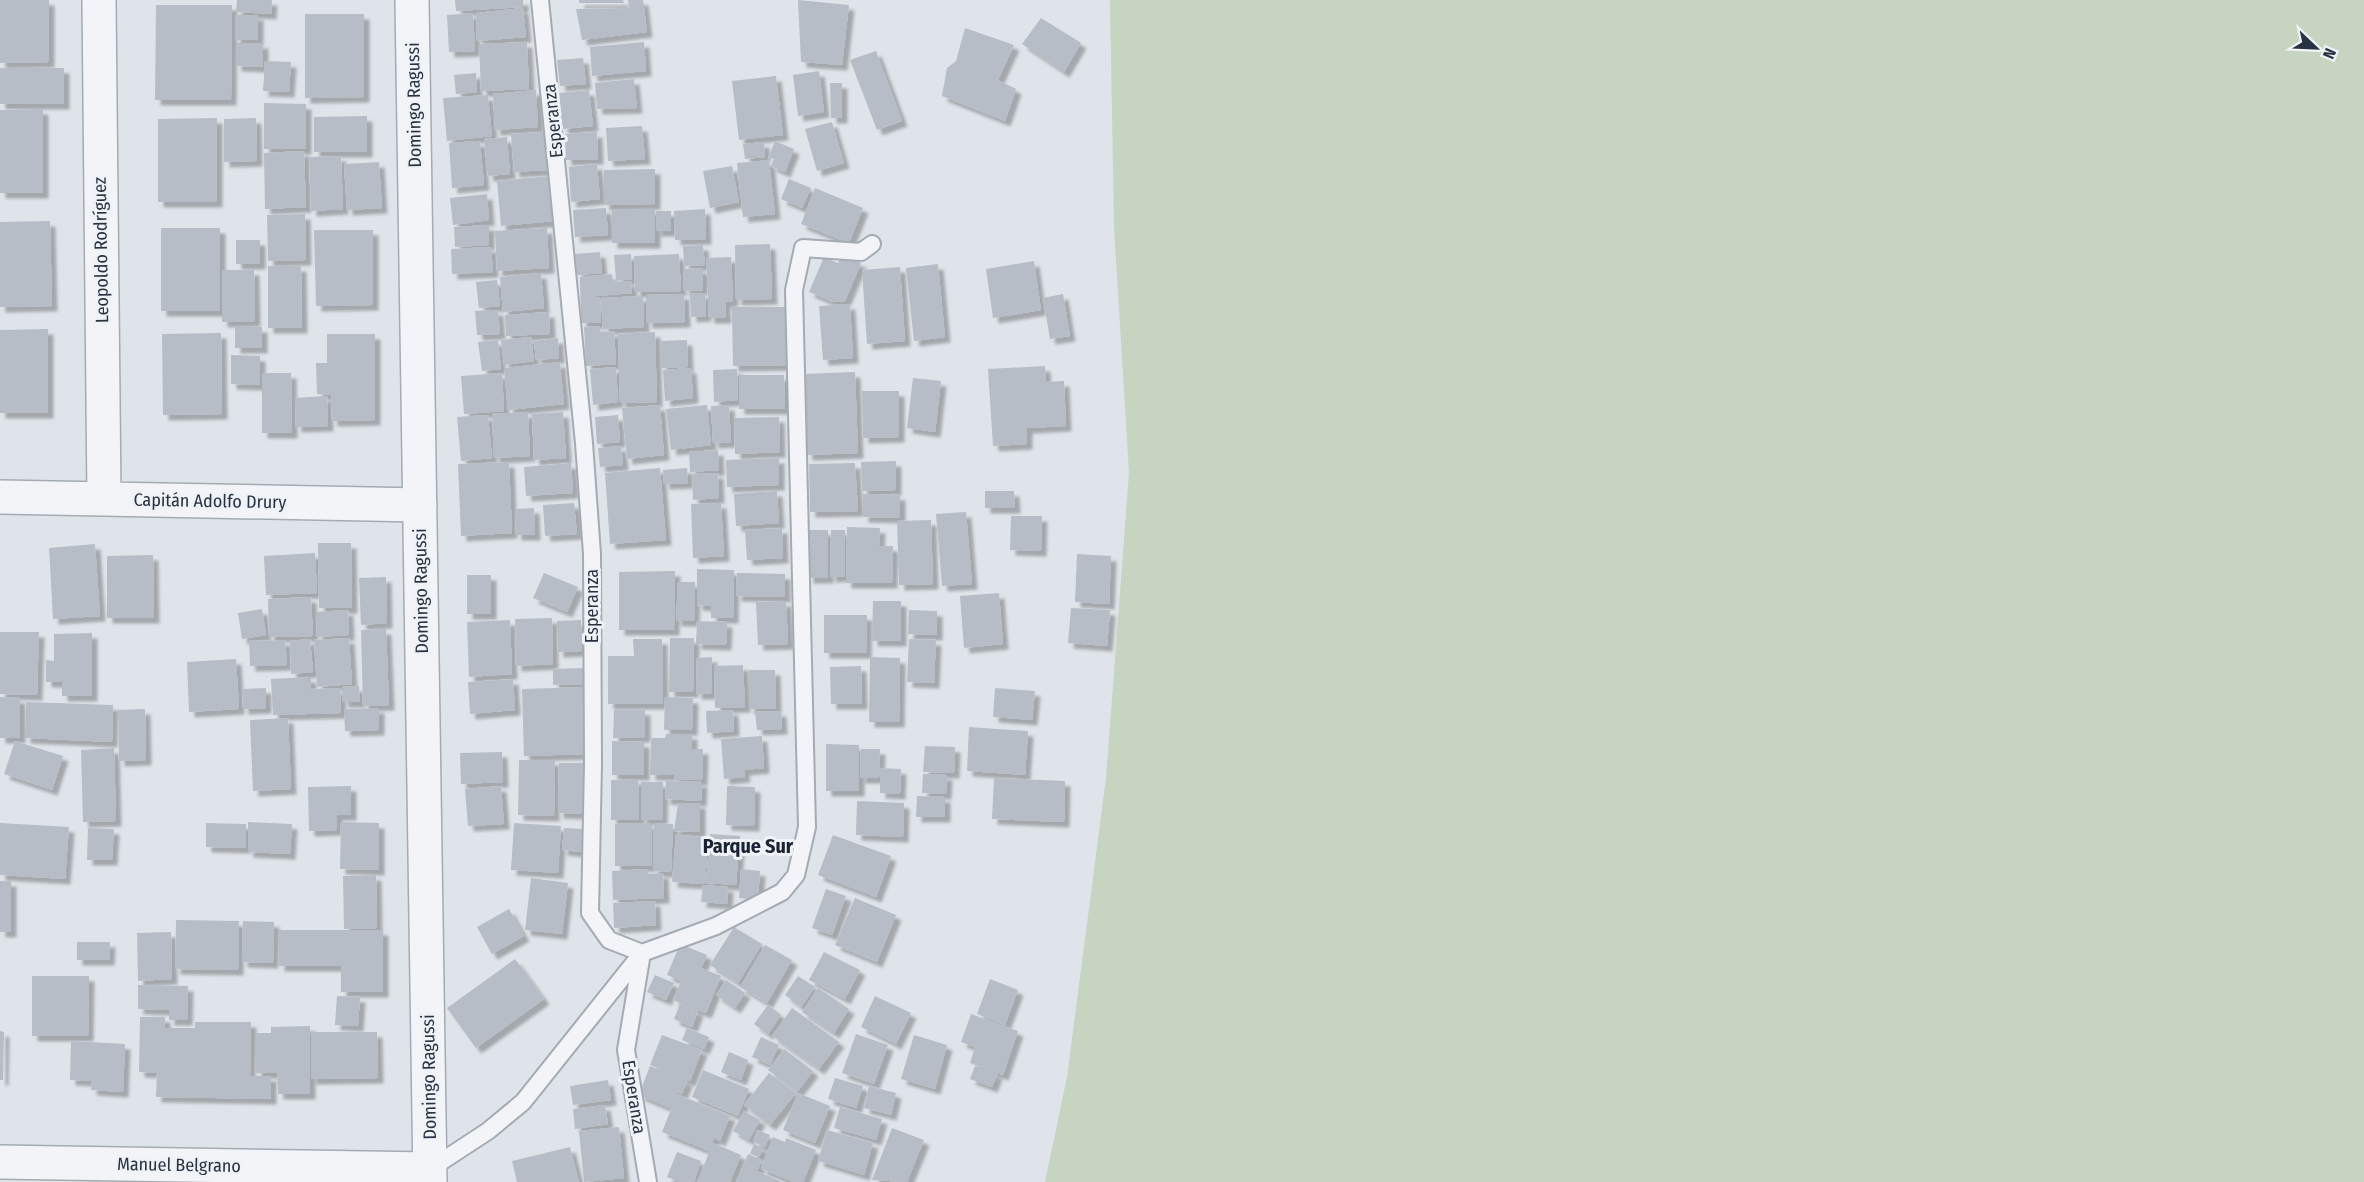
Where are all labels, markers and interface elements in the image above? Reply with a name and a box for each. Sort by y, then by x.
north arrow [2286,18,2346,78]
street label: Domingo Ragussi [402,42,426,168]
text: N [2319,46,2340,62]
street label: Esperanza [538,83,568,159]
street label: Leopoldo Rodríguez [89,177,113,323]
street label: Capitán Adolfo Drury [133,489,287,513]
street label: Domingo Ragussi [409,528,433,654]
street label: Esperanza [581,569,603,643]
district label: Parque Sur [703,834,794,858]
street label: Domingo Ragussi [417,1014,441,1140]
street label: Esperanza [617,1059,651,1136]
street label: Manuel Belgrano [117,1153,241,1177]

